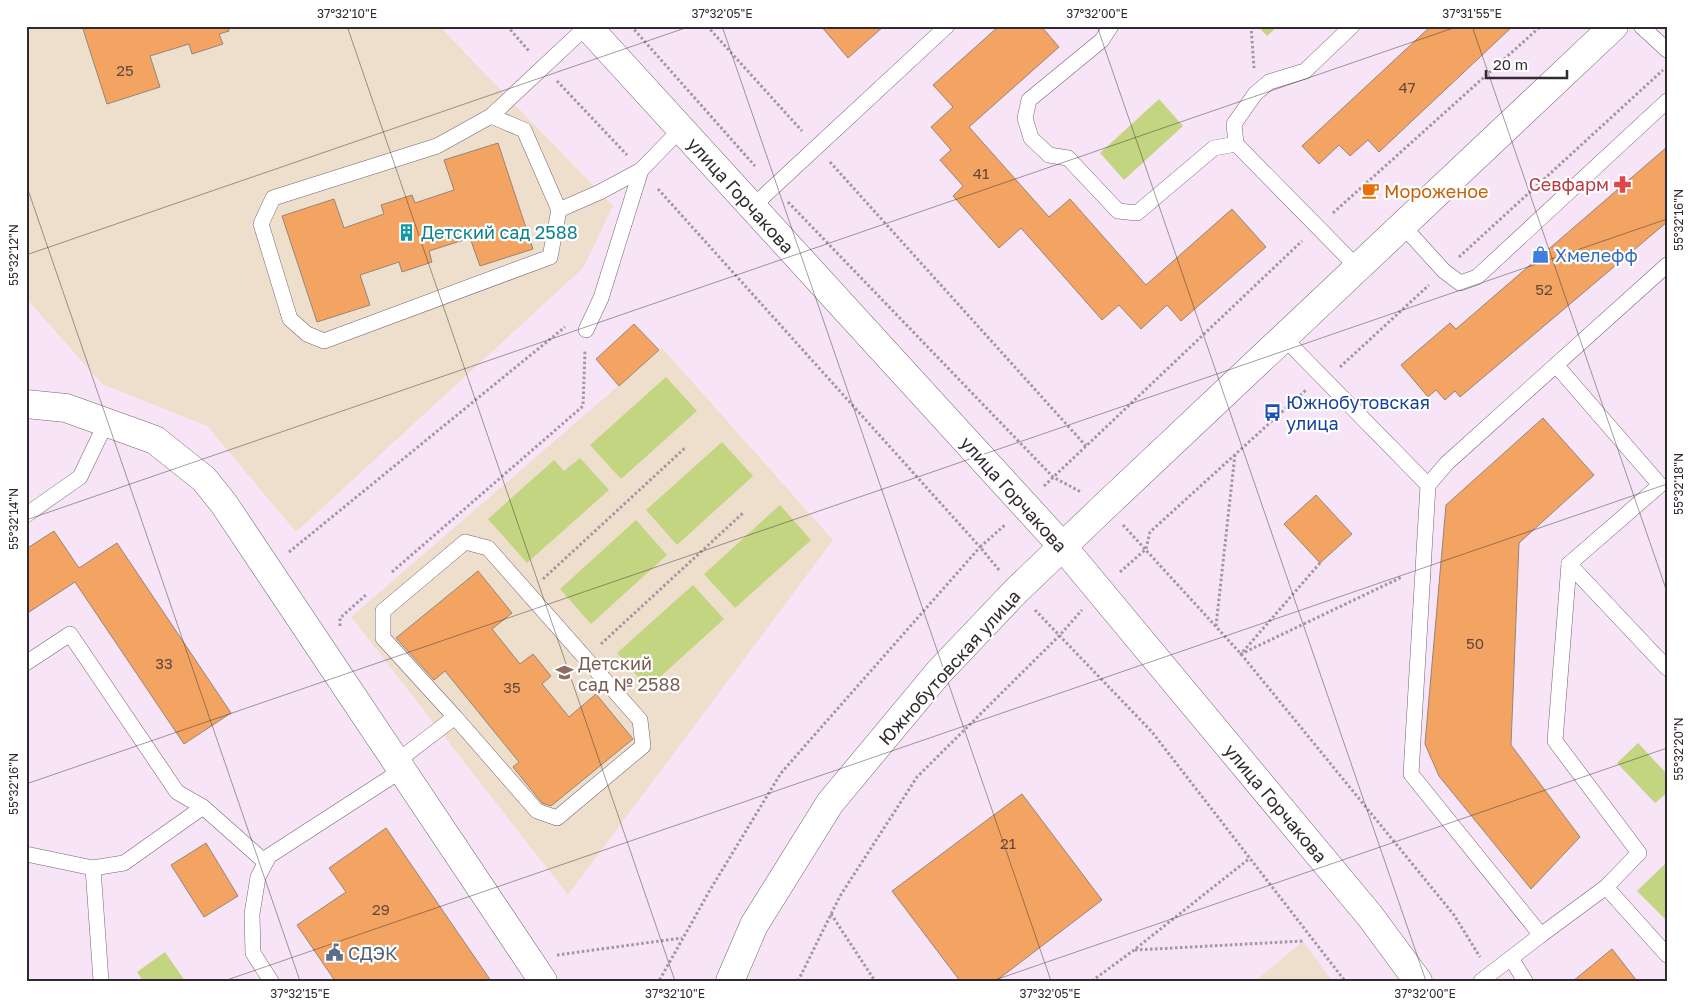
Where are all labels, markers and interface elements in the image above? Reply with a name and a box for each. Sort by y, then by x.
text: 37°32'10"E [317,6,377,21]
text: 37°32'05"E [691,6,753,21]
text: 37°32'00"E [1066,6,1128,21]
text: 37°31'55"E [1442,6,1502,21]
scale bar [1486,48,1567,80]
text: 20 m [1493,55,1528,73]
house number: 25 [116,61,134,79]
house number: 47 [1398,78,1416,96]
street label: улица Горчакова [683,132,799,258]
house number: 41 [973,164,989,182]
place label: Севфарм [1529,173,1609,195]
pharmacy icon: Севфарм [1613,174,1633,194]
place label: Мороженое [1384,180,1489,202]
cafe icon: Мороженое [1360,181,1380,201]
text: 55°32'16"N [1671,189,1686,251]
place label: Детский сад 2588 [421,221,578,243]
building icon: Детский сад 2588 [397,222,417,242]
text: 55°32'12"N [6,224,21,286]
place label: Хмелефф [1555,244,1638,266]
shop icon: Хмелефф [1531,245,1551,265]
house number: 52 [1535,280,1553,298]
place label: Южнобутовская улица [1286,391,1430,434]
bus stop icon: Южнобутовская улица [1262,402,1282,422]
street label: улица Горчакова [956,431,1072,557]
text: 55°32'18"N [1671,453,1686,515]
text: 55°32'14"N [6,488,21,550]
street label: Южнобутовская улица [874,585,1024,749]
house number: 50 [1466,634,1484,652]
place label: Детский сад № 2588 [578,652,680,695]
house number: 33 [155,654,173,672]
school or university icon: Детский сад № 2588 [554,663,574,683]
house number: 35 [503,678,521,696]
text: 55°32'20"N [1671,717,1686,781]
street label: улица Горчакова [1220,739,1332,867]
text: 55°32'16"N [6,753,21,815]
house number: 21 [1000,834,1016,852]
house number: 29 [372,900,390,918]
place label: СДЭК [348,942,398,964]
public building icon: СДЭК [324,943,344,963]
text: 37°32'15"E [270,986,330,1001]
text: 37°32'10"E [645,986,705,1001]
text: 37°32'05"E [1019,986,1081,1001]
text: 37°32'00"E [1394,986,1456,1001]

